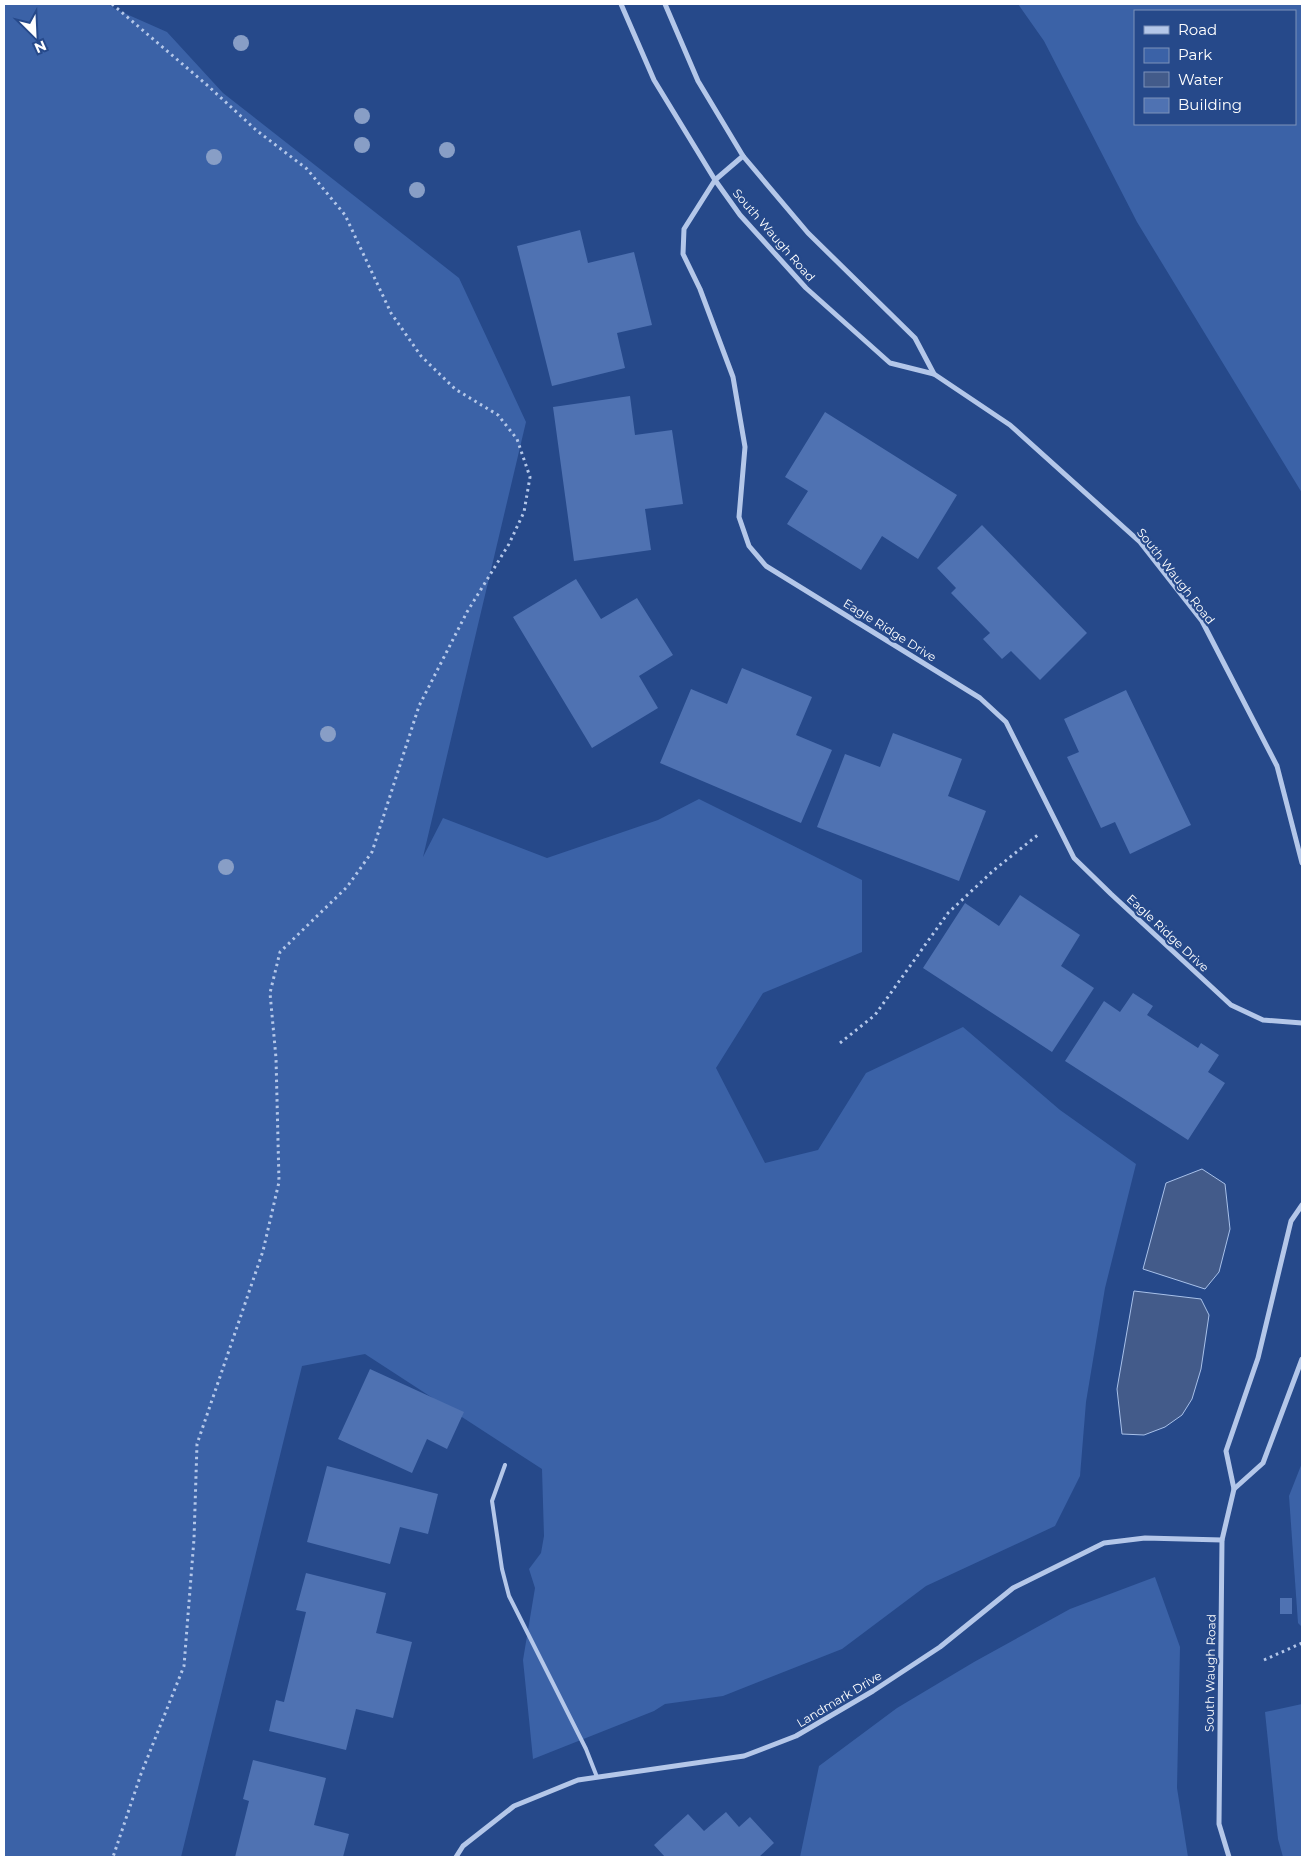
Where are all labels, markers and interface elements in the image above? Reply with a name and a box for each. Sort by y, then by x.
north arrow [10,10,60,60]
legend [1134,10,1296,125]
text: Road [1178,20,1217,39]
text: N [31,36,49,57]
text: Park [1178,45,1212,64]
text: Water [1178,70,1224,89]
text: Building [1178,95,1242,114]
street label: South Waugh Road [730,186,818,284]
street label: South Waugh Road [1134,525,1218,627]
street label: Eagle Ridge Drive [841,595,939,665]
street label: Eagle Ridge Drive [1124,891,1212,975]
street label: South Waugh Road [1201,1614,1219,1732]
street label: Landmark Drive [794,1668,884,1730]

